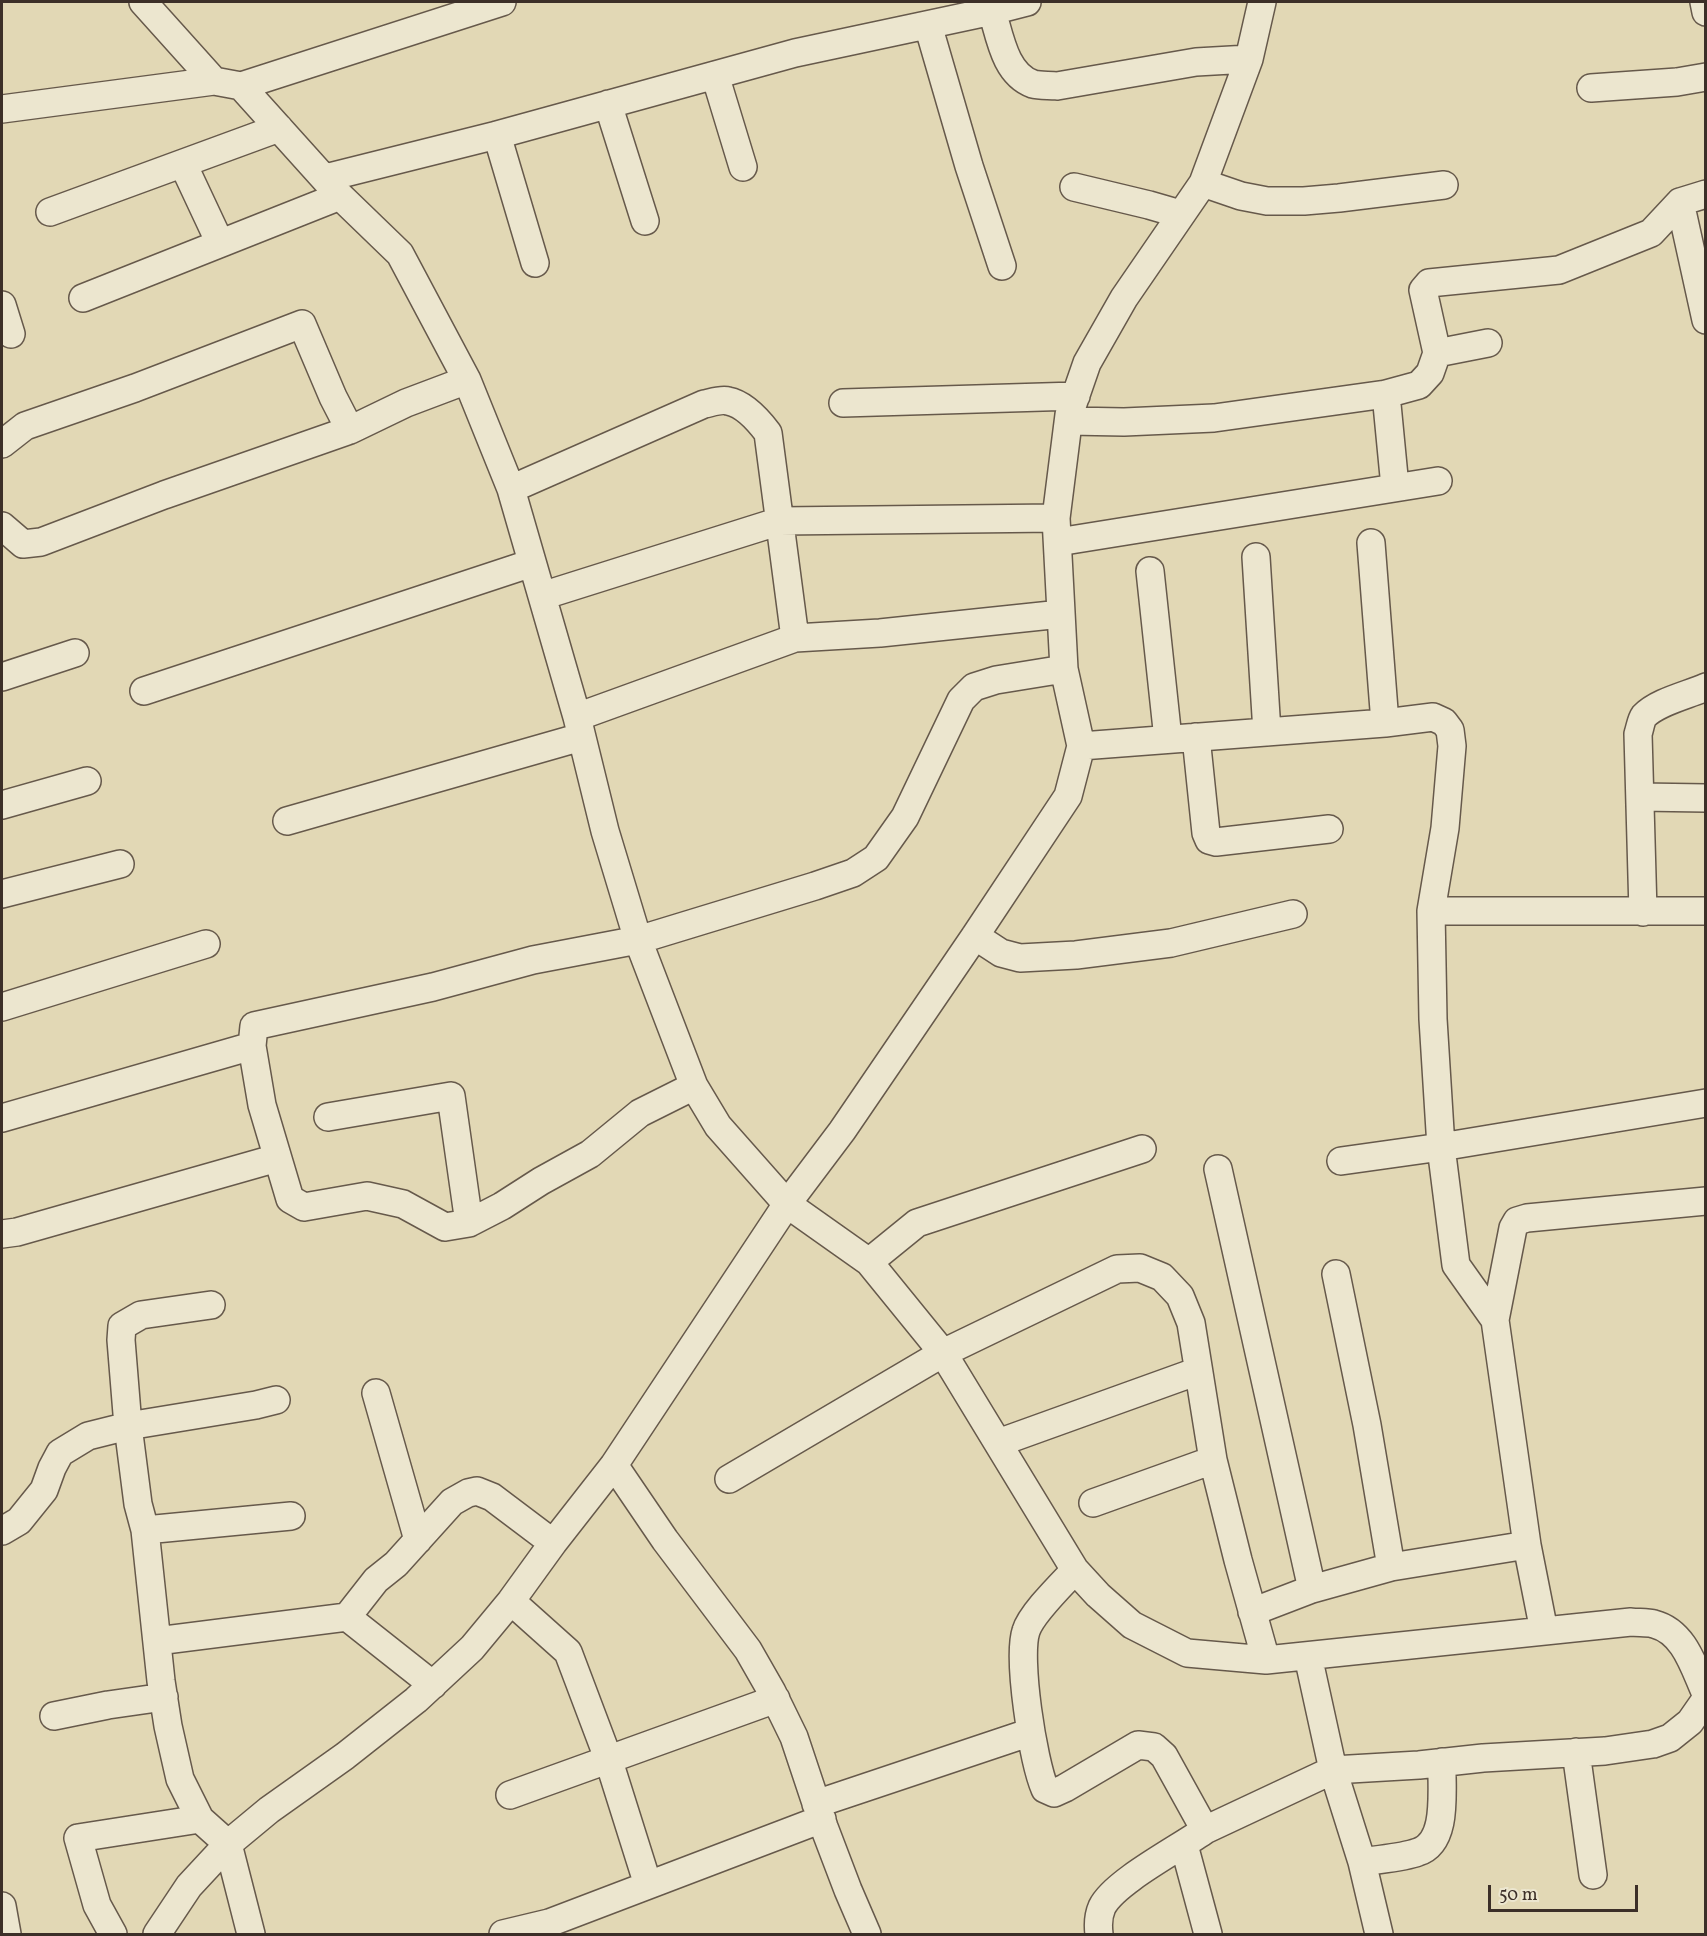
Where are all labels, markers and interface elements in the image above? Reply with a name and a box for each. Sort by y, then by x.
scale bar [1491,1873,1641,1911]
text: 50 m [1499,1883,1538,1908]

